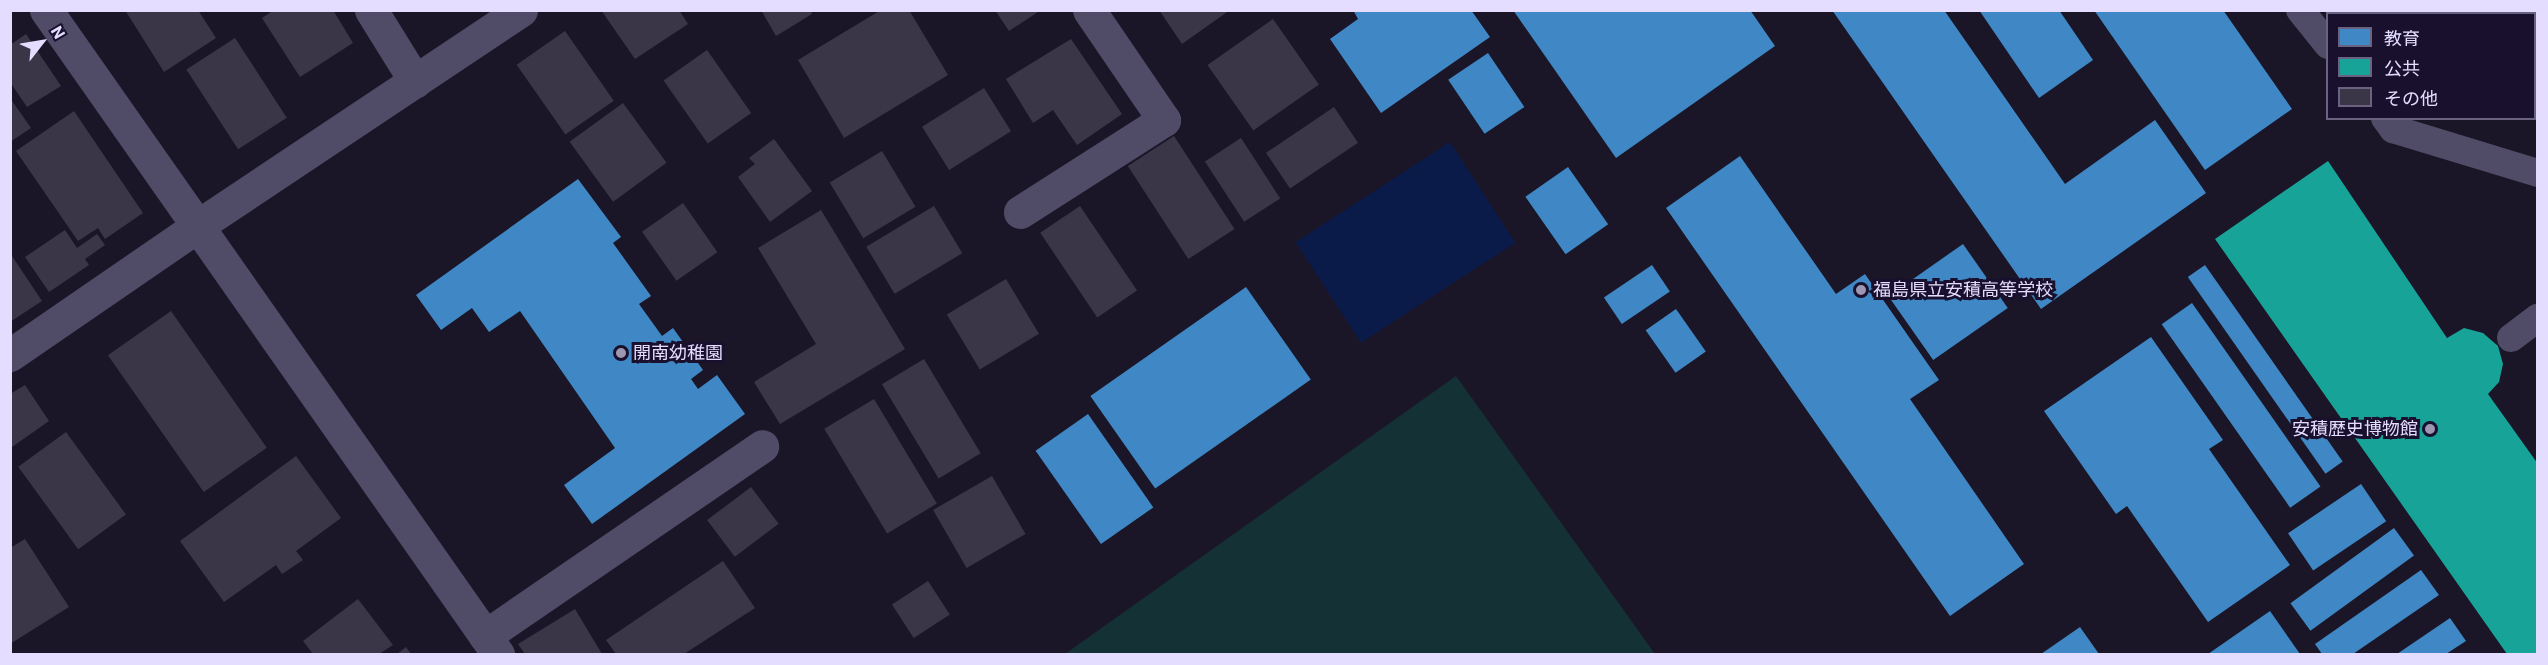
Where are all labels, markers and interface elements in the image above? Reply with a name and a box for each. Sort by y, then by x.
north arrow [12,12,72,72]
legend [2326,12,2536,120]
text: N [47,23,69,42]
text: 教育 [2384,28,2420,49]
text: 公共 [2384,58,2420,79]
text: その他 [2384,88,2438,109]
place label: 福島県立安積高等学校 [1873,279,2053,301]
marker: 福島県立安積高等学校 [1854,283,1868,297]
place label: 開南幼稚園 [633,342,723,364]
marker: 開南幼稚園 [614,346,628,360]
place label: 安積歴史博物館 [2292,418,2418,440]
marker: 安積歴史博物館 [2423,422,2437,436]

